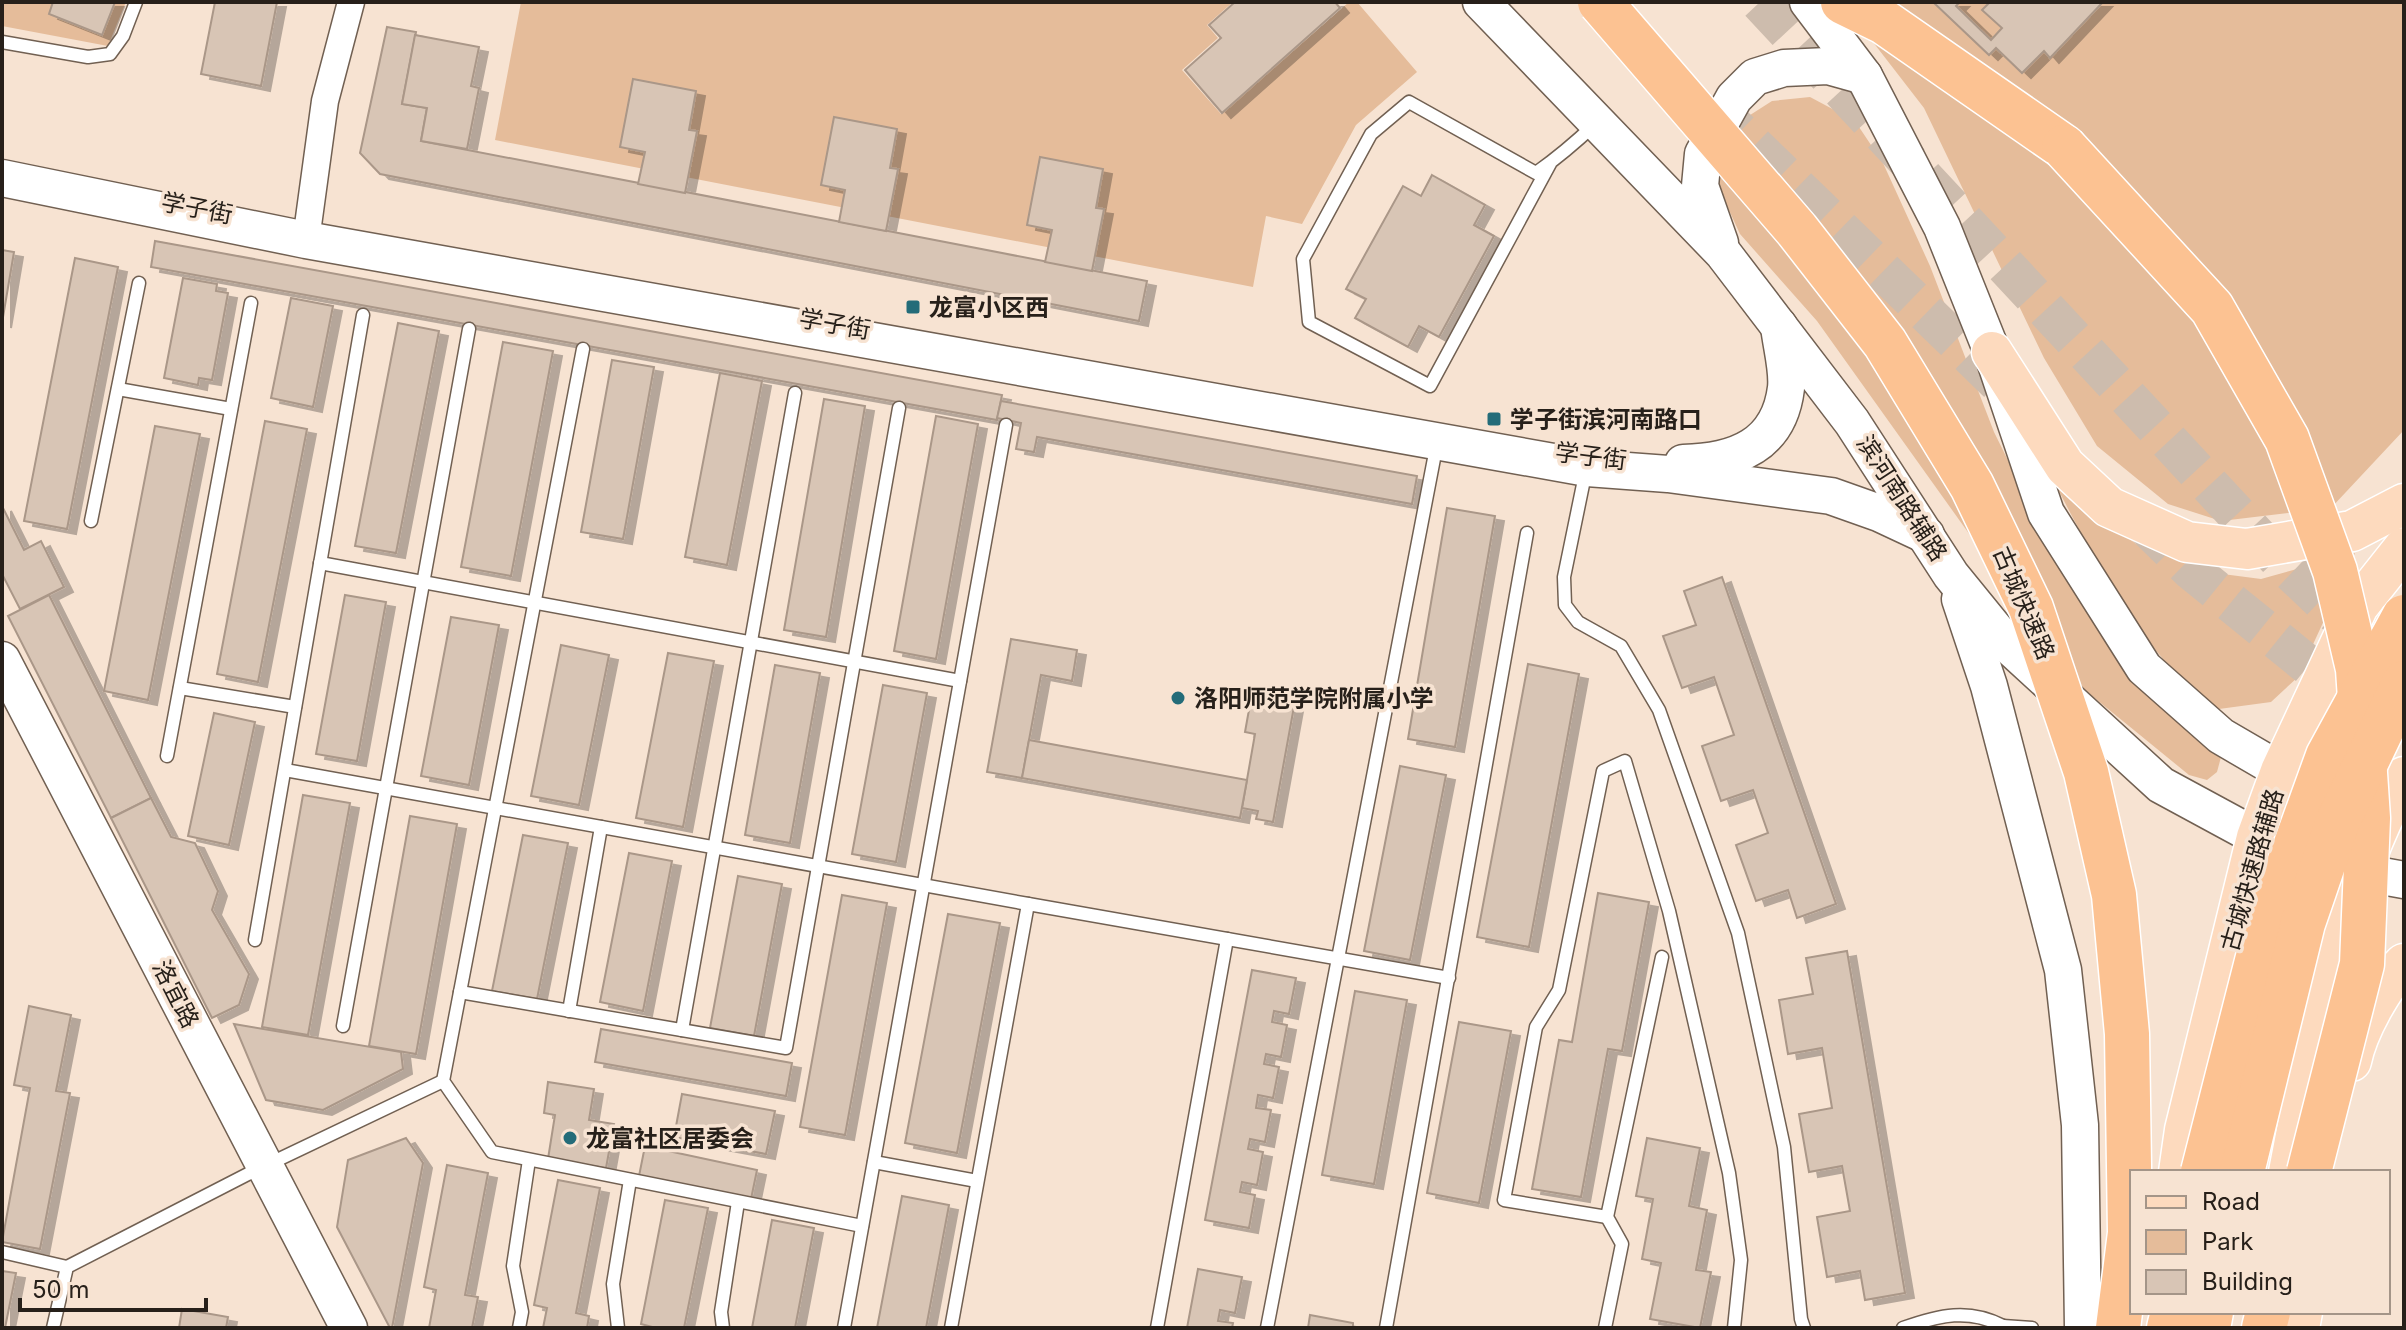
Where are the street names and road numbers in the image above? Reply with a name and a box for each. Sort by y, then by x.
street label: 学子街 [159,187,235,229]
street label: 学子街 [797,303,873,345]
street label: 滨河南路辅路 [1851,430,1953,566]
street label: 学子街 [1554,437,1628,475]
street label: 古城快速路 [1987,542,2061,664]
street label: 古城快速路辅路 [2215,785,2289,955]
street label: 洛宜路 [147,955,205,1033]

